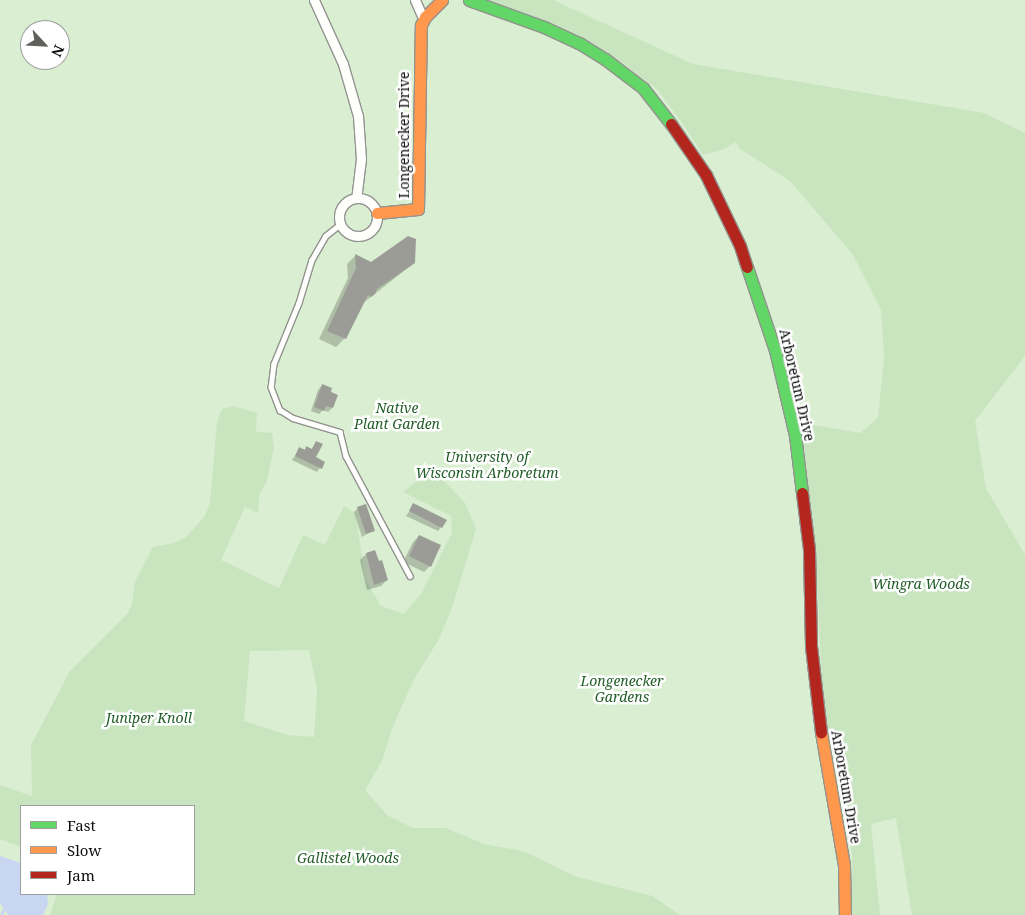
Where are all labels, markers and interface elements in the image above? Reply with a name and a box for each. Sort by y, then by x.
north arrow [20,20,70,70]
text: N [47,42,69,60]
street label: Longenecker Drive [396,72,412,198]
street label: Arboretum Drive [776,327,818,443]
park label: Native Plant Garden [354,400,440,432]
park label: University of Wisconsin Arboretum [416,449,558,482]
park label: Wingra Woods [872,576,970,592]
park label: Longenecker Gardens [580,673,664,706]
park label: Juniper Knoll [106,710,192,726]
street label: Arboretum Drive [828,729,864,845]
legend [20,805,195,895]
text: Fast [67,815,96,835]
text: Slow [67,840,101,860]
park label: Gallistel Woods [297,850,399,866]
text: Jam [67,865,95,885]

